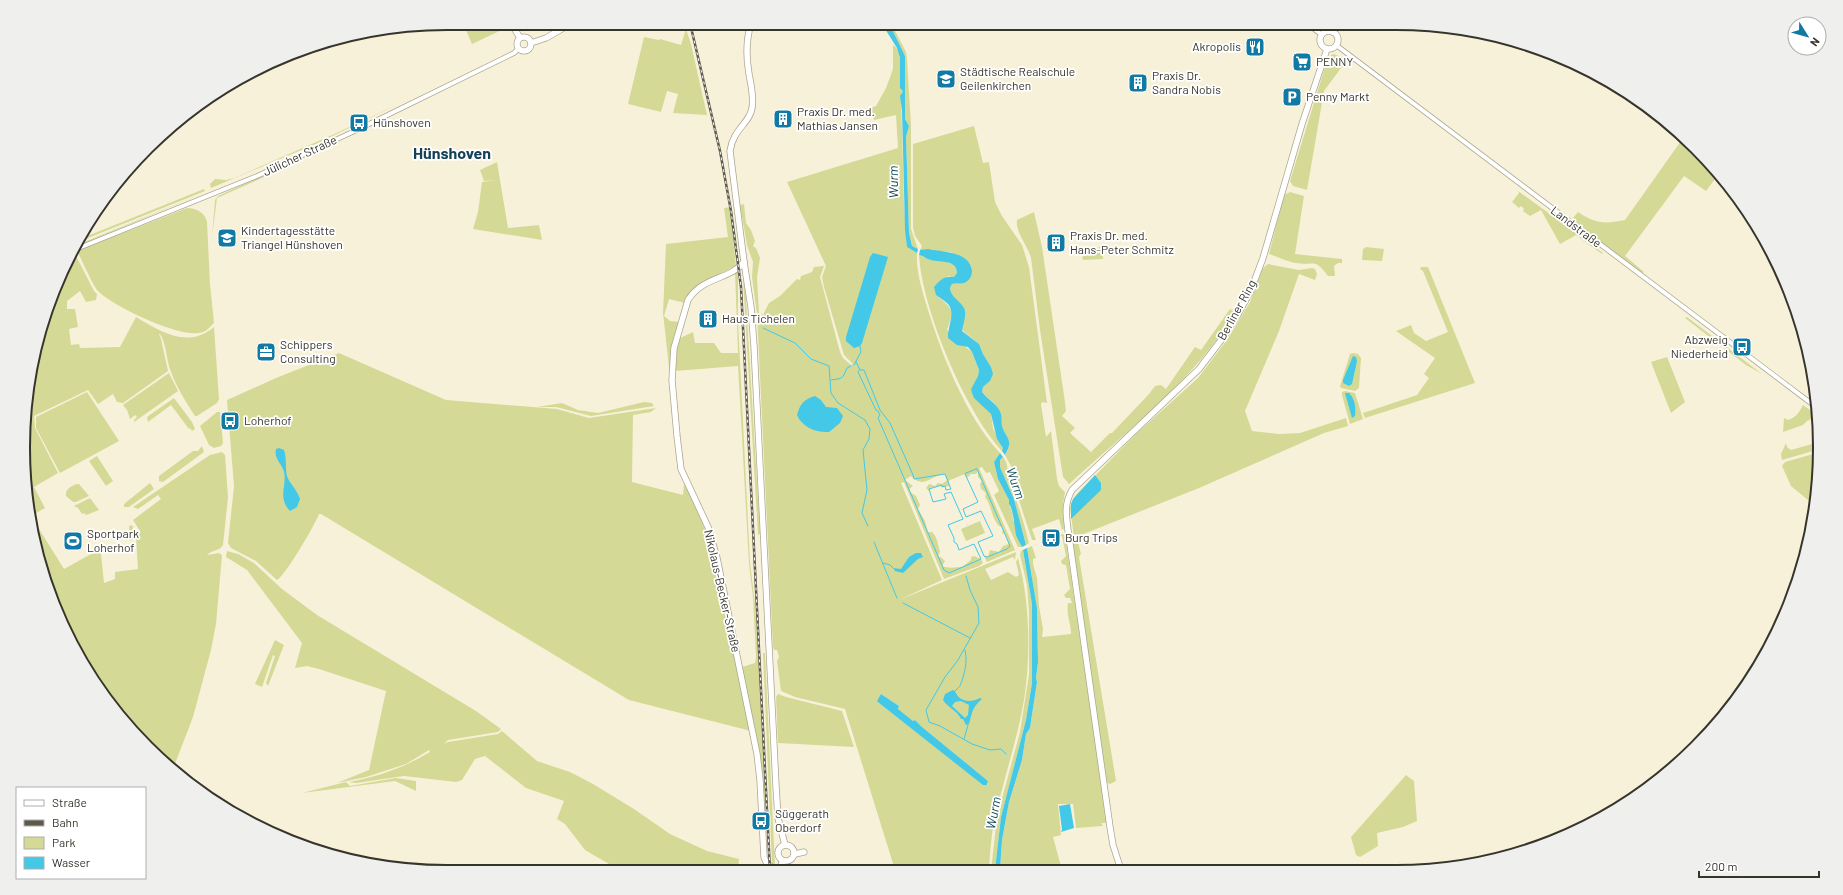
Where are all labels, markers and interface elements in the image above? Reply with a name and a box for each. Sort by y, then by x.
north arrow [1787,16,1827,56]
text: N [1808,35,1823,49]
restaurant icon: Akropolis [1244,36,1266,58]
place label: Akropolis [1192,39,1241,53]
supermarket icon: PENNY [1291,51,1313,73]
place label: PENNY [1316,54,1353,68]
place label: Städtische Realschule Geilenkirchen [960,64,1075,92]
school or university icon: Städtische Realschule Geilenkirchen [935,68,957,90]
place label: Praxis Dr. Sandra Nobis [1152,68,1221,96]
building icon: Praxis Dr. Sandra Nobis [1127,72,1149,94]
parking icon: Penny Markt [1281,86,1303,108]
place label: Penny Markt [1306,89,1370,103]
place label: Praxis Dr. med. Mathias Jansen [797,104,878,132]
building icon: Praxis Dr. med. Mathias Jansen [772,108,794,130]
bus stop icon: Hünshoven [348,112,370,134]
place label: Hünshoven [373,115,431,129]
street label: Jülicher Straße [260,132,339,178]
district label: Hünshoven [413,143,491,162]
water label: Wurm [885,165,901,199]
street label: Landstraße [1549,203,1605,250]
place label: Kindertagesstätte Triangel Hünshoven [241,223,343,251]
school or university icon: Kindertagesstätte Triangel Hünshoven [216,227,238,249]
place label: Praxis Dr. med. Hans-Peter Schmitz [1070,228,1174,256]
building icon: Praxis Dr. med. Hans-Peter Schmitz [1045,232,1067,254]
street label: Berliner Ring [1214,277,1258,342]
building icon: Haus Tichelen [697,308,719,330]
place label: Haus Tichelen [722,311,795,325]
place label: Abzweig Niederheid [1671,332,1728,360]
bus stop icon: Abzweig Niederheid [1731,336,1753,358]
place label: Schippers Consulting [280,337,336,365]
office icon: Schippers Consulting [255,341,277,363]
bus stop icon: Loherhof [219,410,241,432]
place label: Loherhof [244,413,292,427]
water label: Wurm [1003,465,1029,501]
place label: Sportpark Loherhof [87,526,139,554]
bus stop icon: Burg Trips [1040,527,1062,549]
street label: Nikolaus-Becker-Straße [702,528,744,654]
sports icon: Sportpark Loherhof [62,530,84,552]
place label: Burg Trips [1065,530,1118,544]
legend [16,787,146,879]
text: Straße [52,795,87,809]
water label: Wurm [982,795,1004,831]
place label: Süggerath Oberdorf [775,806,829,834]
bus stop icon: Süggerath Oberdorf [750,810,772,832]
text: Bahn [52,815,79,829]
text: Park [52,835,76,849]
scale bar [1699,853,1819,879]
text: Wasser [52,855,91,869]
text: 200 m [1705,859,1737,873]

